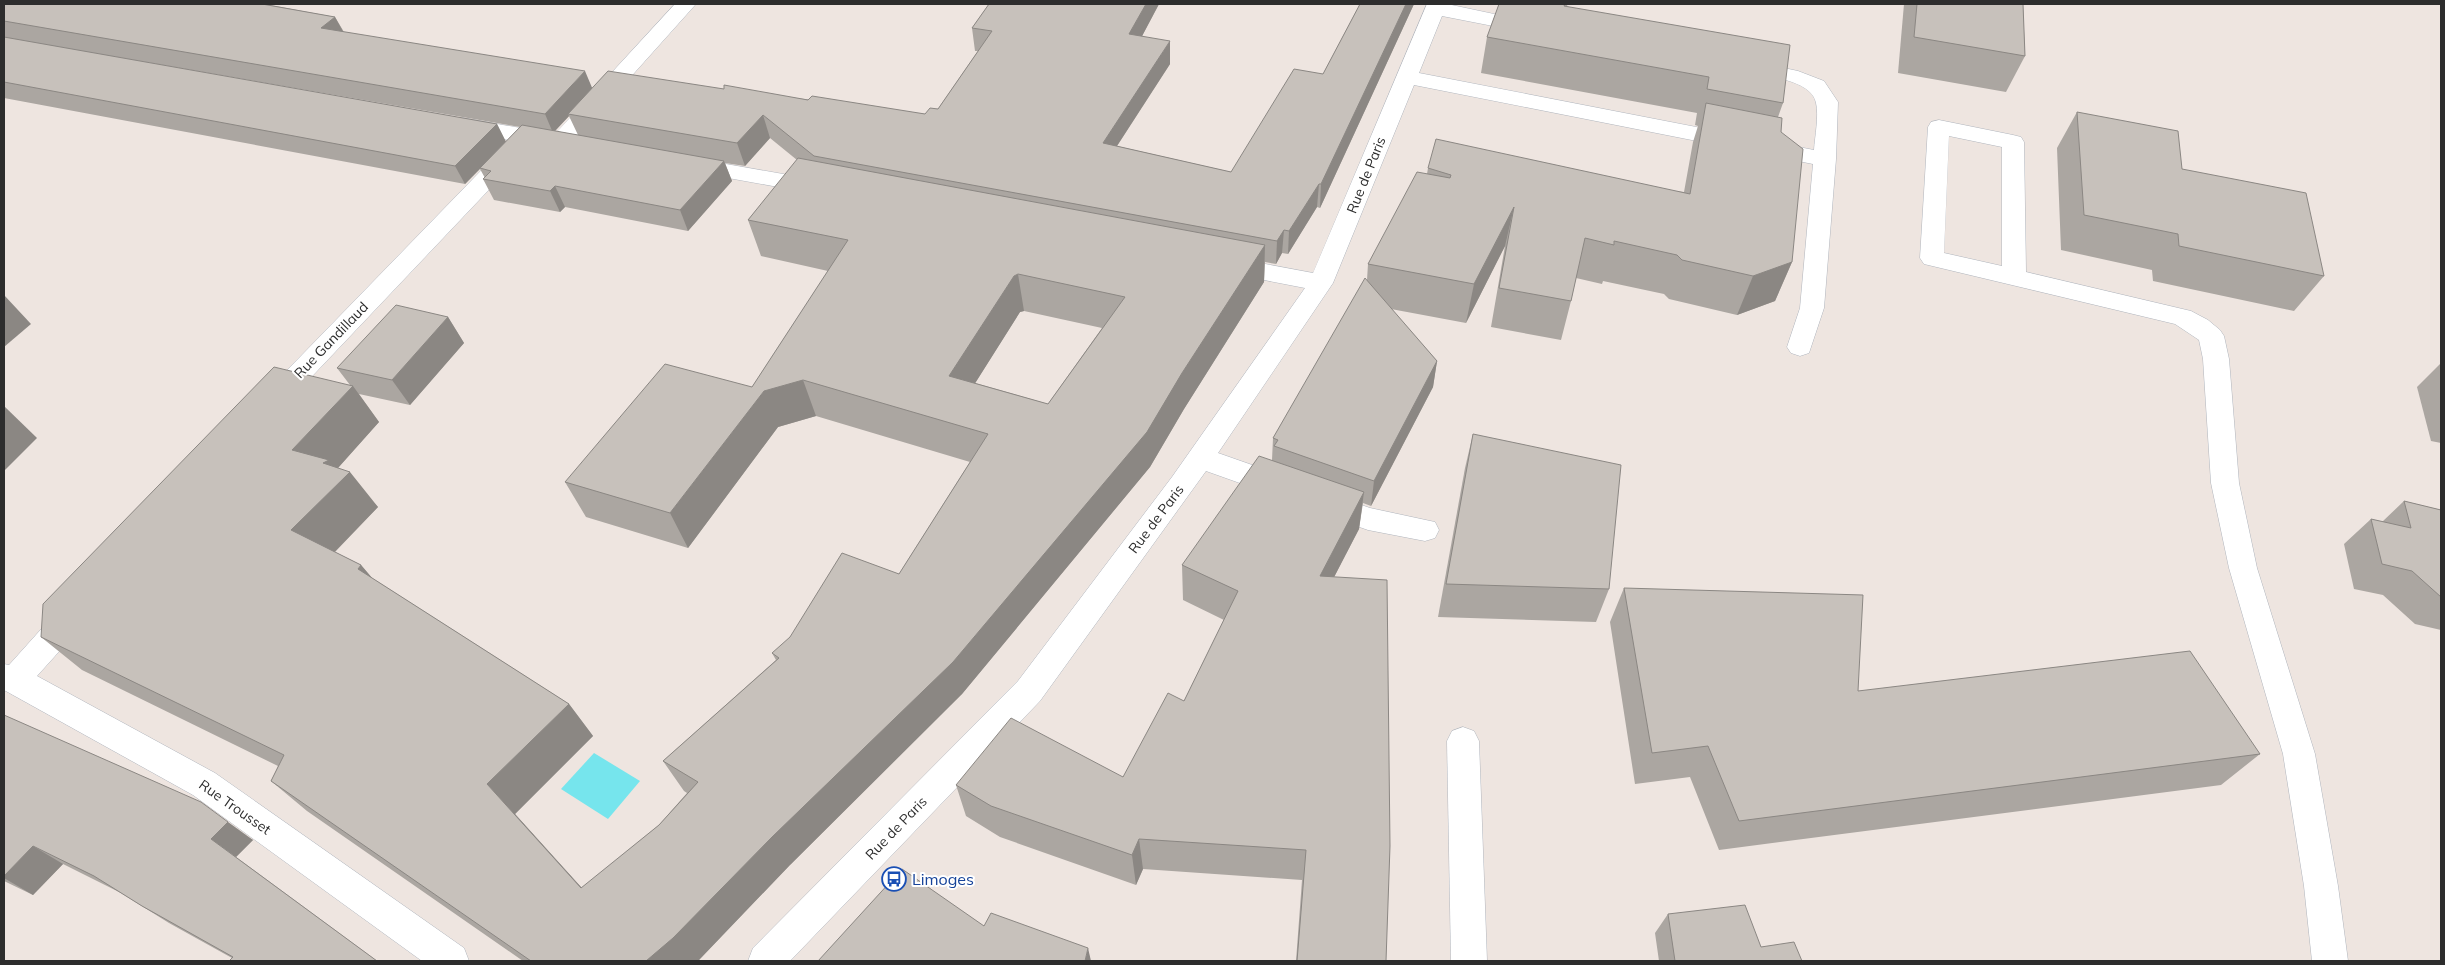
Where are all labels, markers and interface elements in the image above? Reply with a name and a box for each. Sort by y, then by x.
street label: Rue de Paris [1342,134,1390,216]
street label: Rue Gandillaud [290,298,372,382]
street label: Rue de Paris [1124,481,1188,557]
street label: Rue Trousset [195,776,275,838]
street label: Rue de Paris [861,792,931,863]
bus stop icon: Limoges [881,866,907,892]
place label: Limoges [912,869,974,889]

